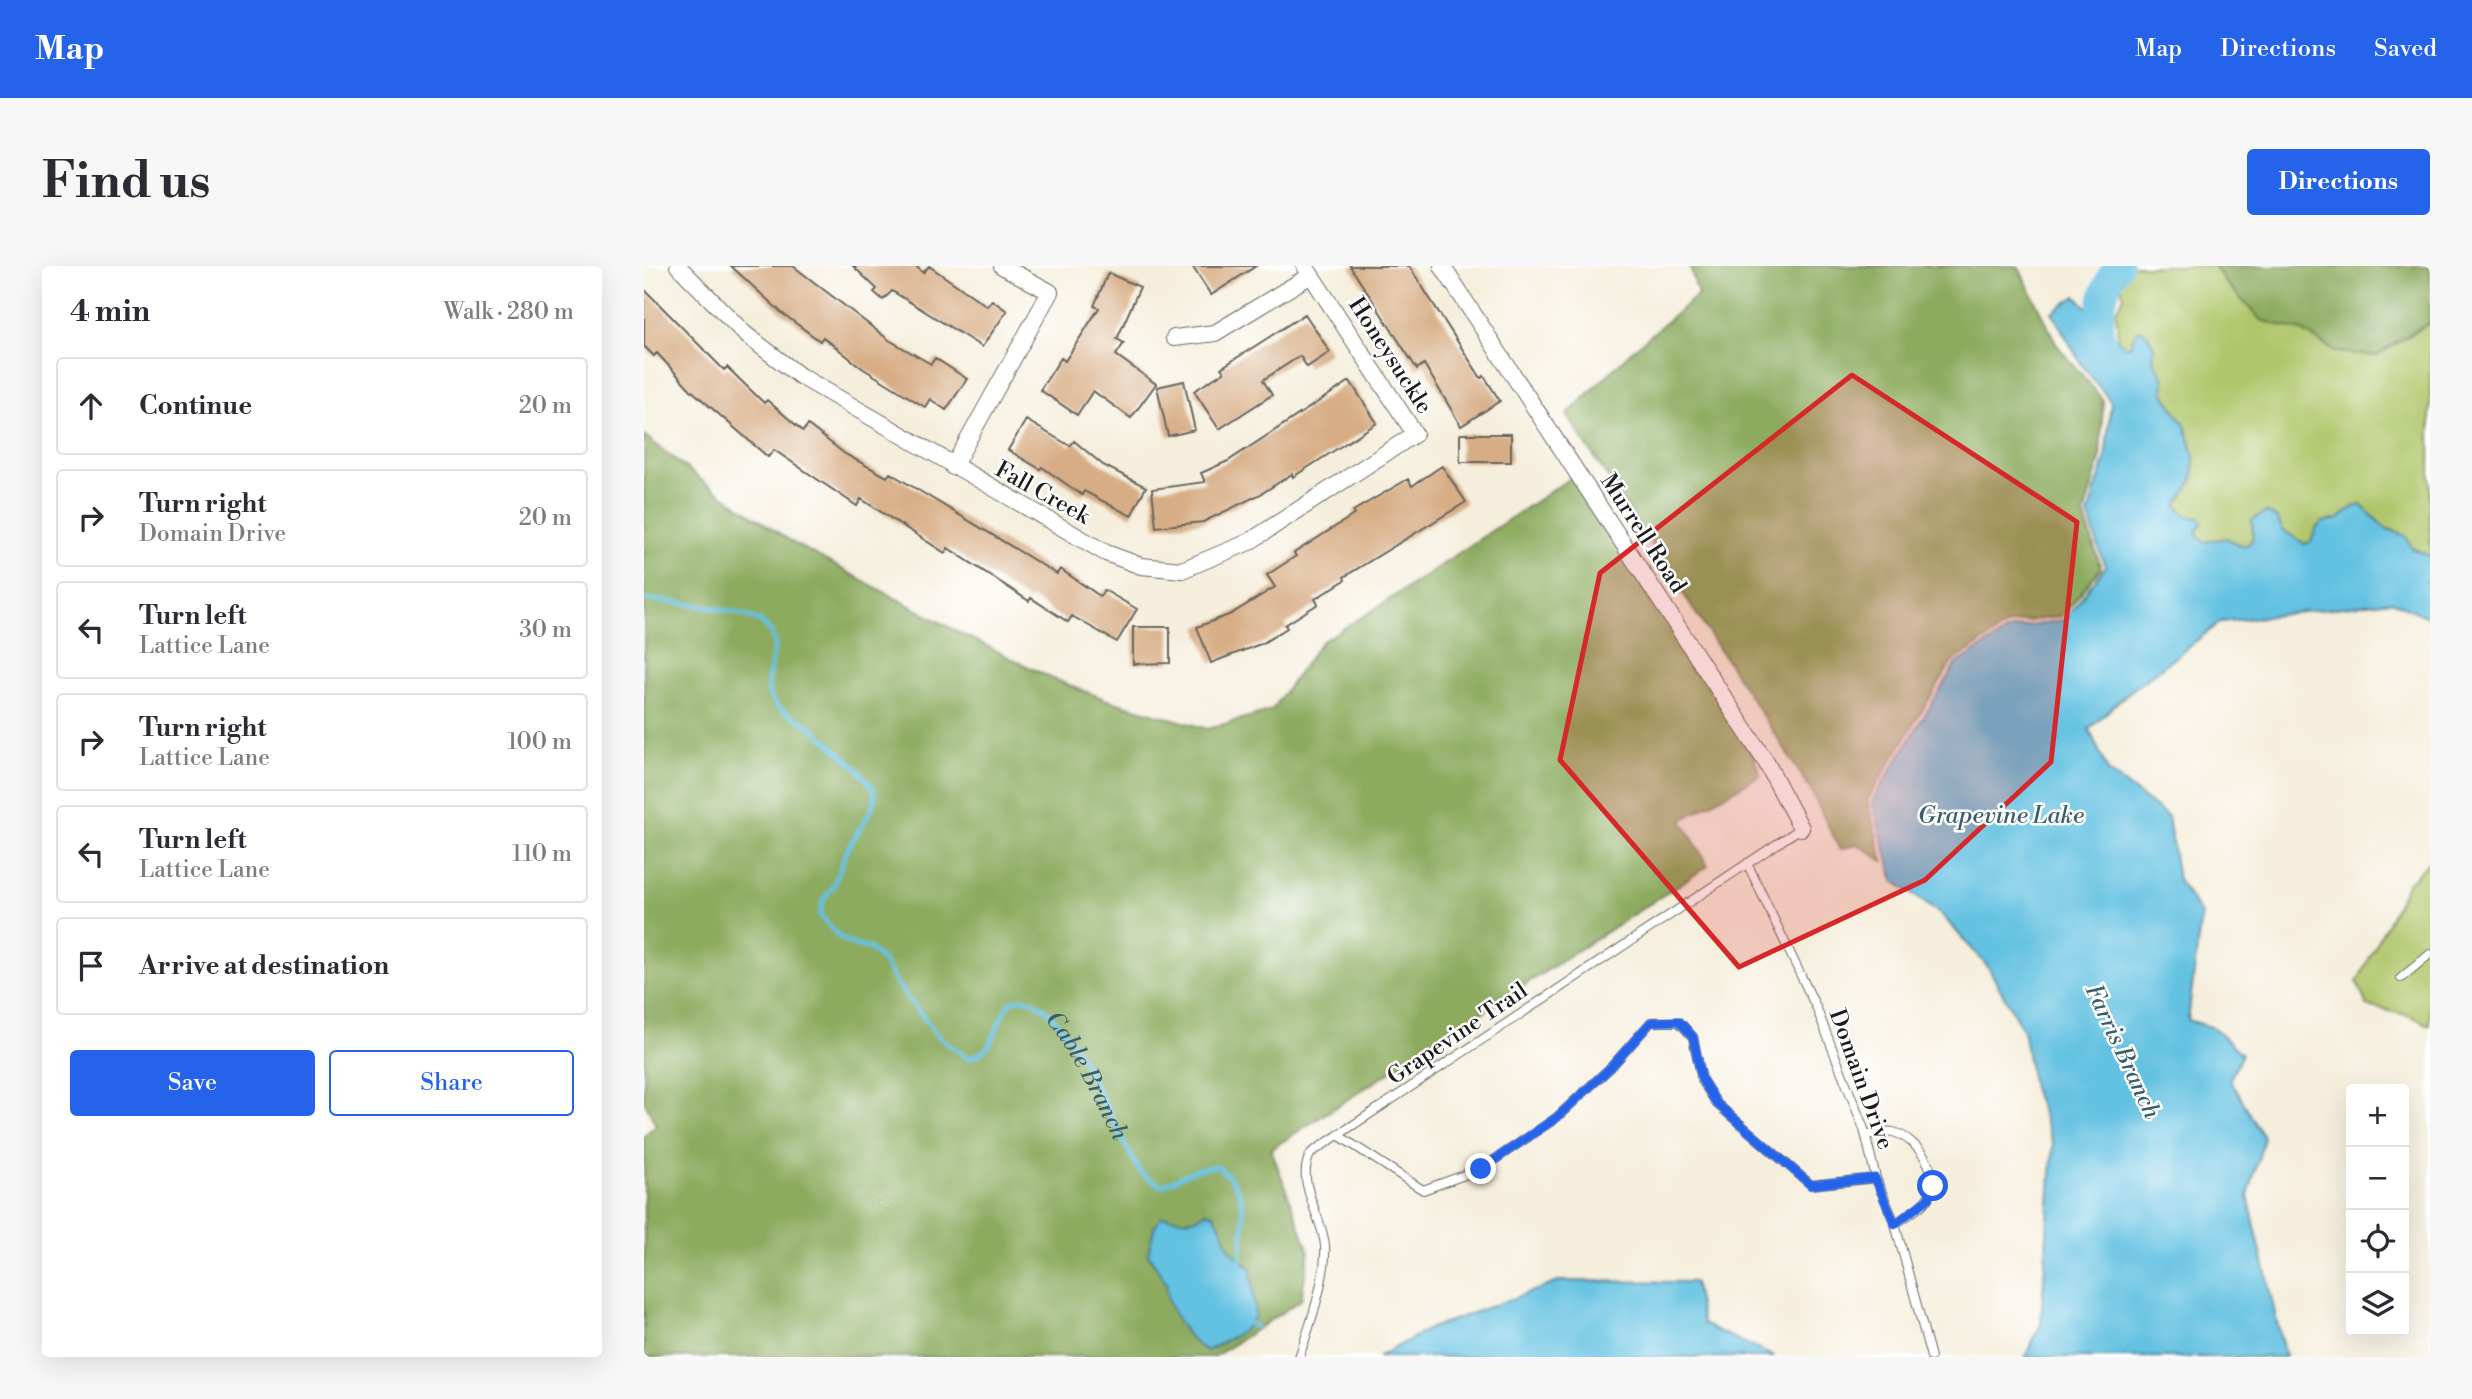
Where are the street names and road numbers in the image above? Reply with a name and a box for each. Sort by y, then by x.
street label: Honeysuckle [1342,292,1438,419]
street label: Fall Creek [990,455,1096,531]
street label: Murrell Road [1594,469,1692,599]
street label: Grapevine Trail [1382,976,1533,1091]
street label: Domain Drive [1823,1005,1899,1153]

